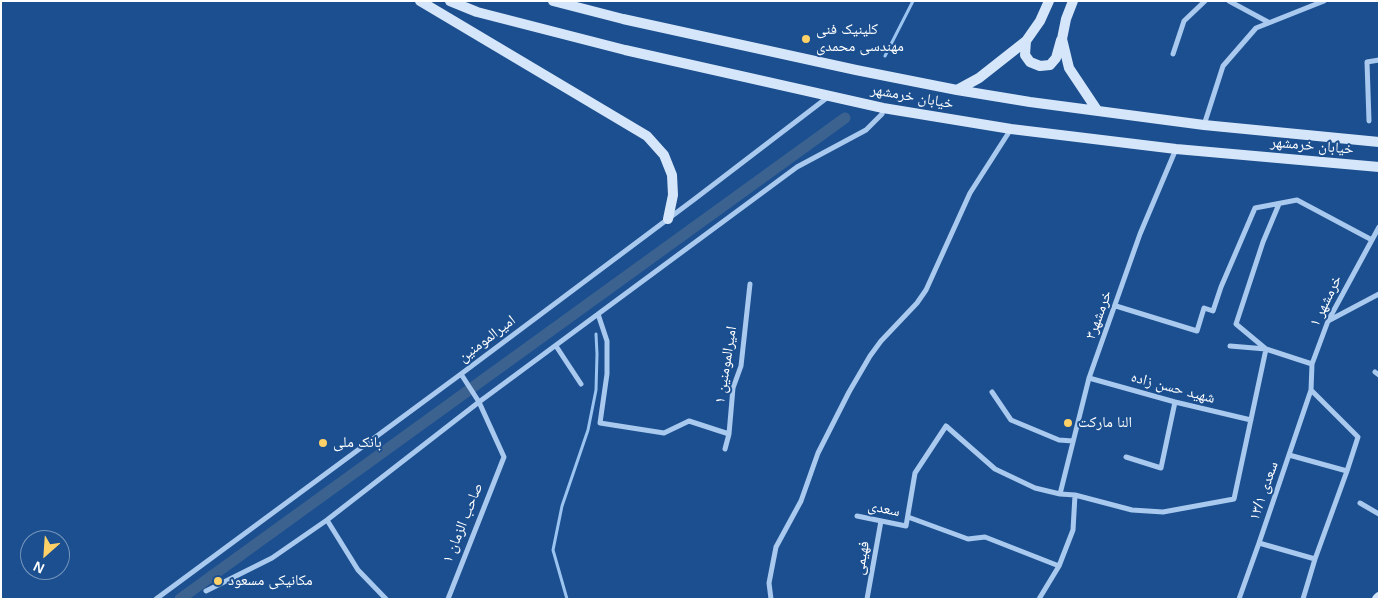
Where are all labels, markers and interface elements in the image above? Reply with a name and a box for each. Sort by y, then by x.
place label: کلینیک فنی مهندسی محمدی [816,21,904,56]
marker: کلینیک فنی مهندسی محمدی [800,33,812,45]
street label: خیابان خرمشهر [869,81,955,113]
street label: خیابان خرمشهر [1269,133,1355,159]
street label: خرمشهر ۱ [1306,272,1346,330]
street label: خرمشهر۳ [1082,288,1116,342]
street label: امیرالمومنین [455,312,519,366]
street label: امیرالمومنین ۱ [711,325,741,405]
street label: شهید حسن زاده [1129,368,1217,408]
place label: النا مارکت [1078,414,1132,432]
marker: النا مارکت [1062,417,1074,429]
place label: بانک ملی [333,434,382,452]
marker: بانک ملی [317,437,329,449]
street label: سعدی ۱۳/۱ [1246,459,1282,523]
street label: صاحب الزمان ۱ [439,480,487,566]
street label: سعدی [866,497,902,521]
north arrow [20,530,70,580]
street label: فهیمی [850,540,874,576]
text: N [31,558,47,577]
place label: مکانیکی مسعود [228,572,313,590]
marker: مکانیکی مسعود [212,575,224,587]

